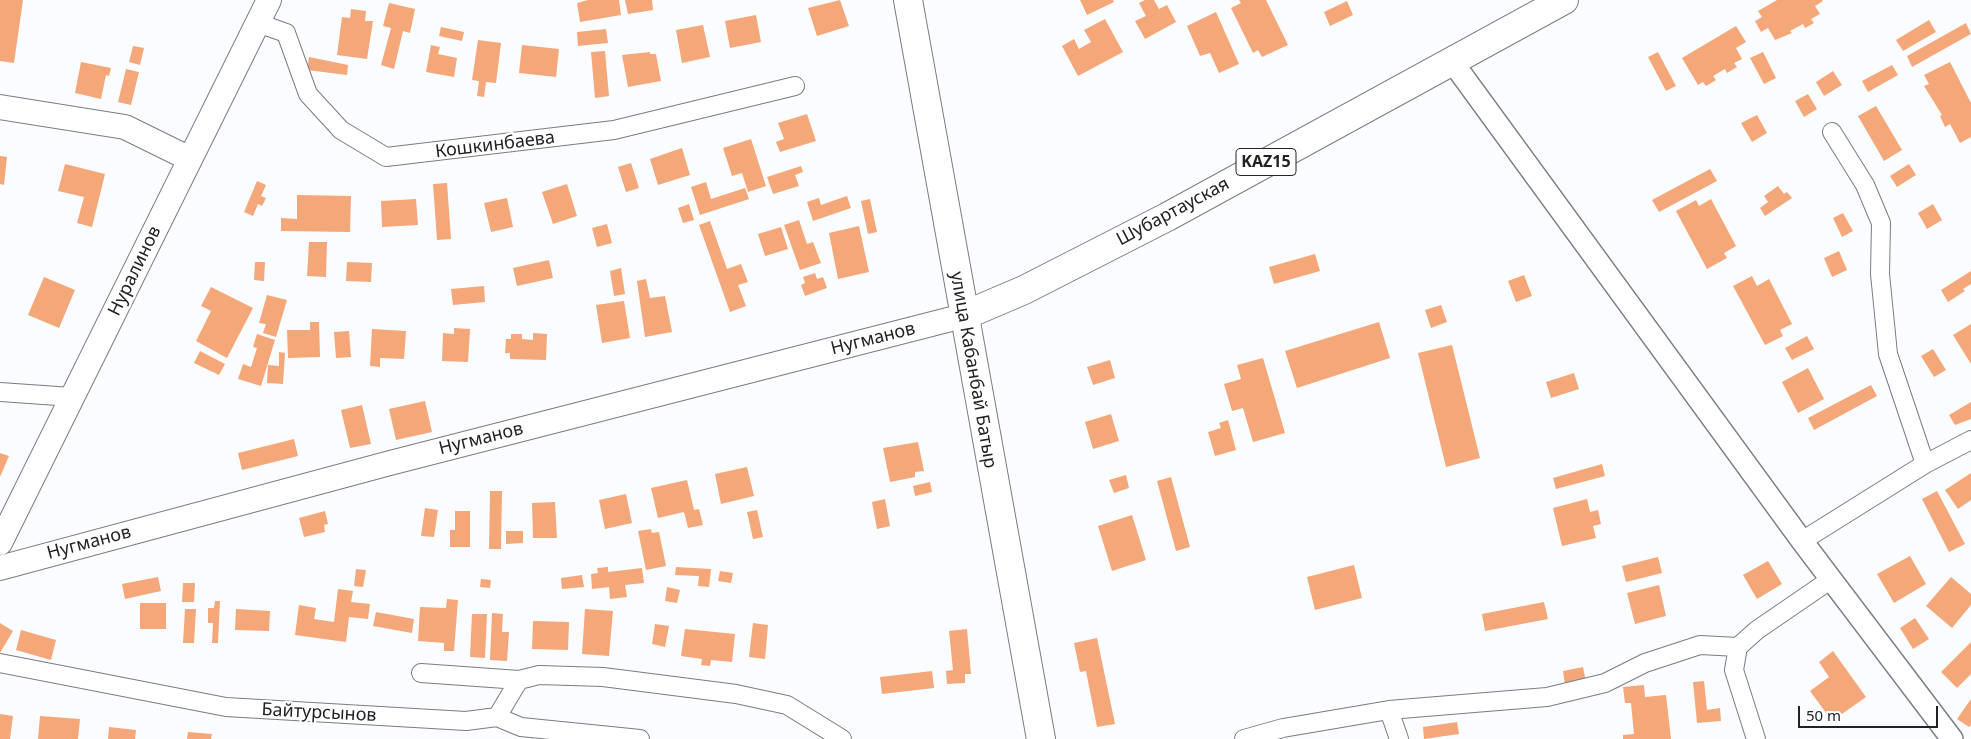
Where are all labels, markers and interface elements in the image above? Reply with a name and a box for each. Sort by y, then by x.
street label: Кошкинбаева [434,127,556,163]
road number: KAZ15 [1236,148,1296,176]
street label: Шубартауская [1113,173,1233,251]
street label: Нуралинов [104,223,166,319]
street label: улица Кабанбай Батыр [945,270,1001,470]
street label: Нугманов [829,318,917,360]
street label: Нугманов [437,418,525,460]
street label: Нугманов [45,521,133,565]
scale bar [1801,696,1941,728]
street label: Байтурсынов [261,699,377,727]
text: 50 m [1806,705,1841,725]

